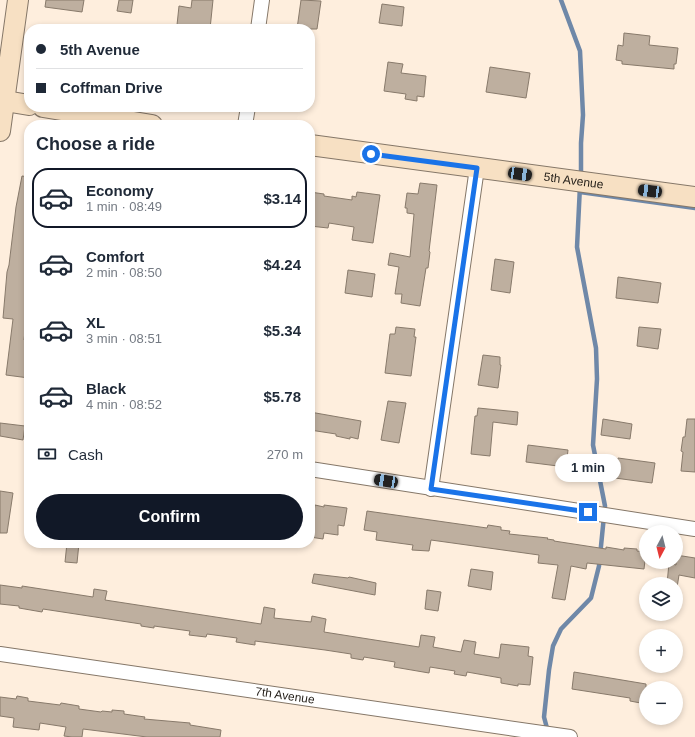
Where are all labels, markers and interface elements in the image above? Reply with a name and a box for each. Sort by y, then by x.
text: 5th Avenue [60,41,140,58]
text: Coffman Drive [60,79,163,96]
text: Choose a ride [36,134,155,154]
route start [362,145,380,163]
car [507,166,533,182]
street label: 5th Avenue [543,170,605,192]
icon: car [38,180,74,216]
text: Economy [86,182,154,199]
car [637,184,663,198]
text: $3.14 [263,190,301,207]
text: 1 min · 08:49 [86,199,162,214]
icon: car [38,246,74,282]
text: Comfort [86,248,144,265]
text: $4.24 [263,256,301,273]
text: 2 min · 08:50 [86,265,162,280]
icon: car [38,312,74,348]
text: XL [86,314,105,331]
text: $5.34 [263,322,301,339]
text: 3 min · 08:51 [86,331,162,346]
icon: car [38,378,74,414]
text: Black [86,380,126,397]
text: $5.78 [263,388,301,405]
text: 4 min · 08:52 [86,397,162,412]
icon: cash [36,443,58,465]
text: Cash [68,446,103,463]
text: 270 m [267,447,303,462]
callout: 1 min [555,454,621,482]
text: 1 min [571,460,605,475]
car [373,473,399,489]
button: Confirm [36,494,303,540]
route end [579,503,597,521]
north arrow [639,525,683,569]
map controls [639,525,683,725]
button: layers [639,577,683,621]
button: + [639,629,683,673]
button: − [639,681,683,725]
street label: 7th Avenue [254,684,316,707]

